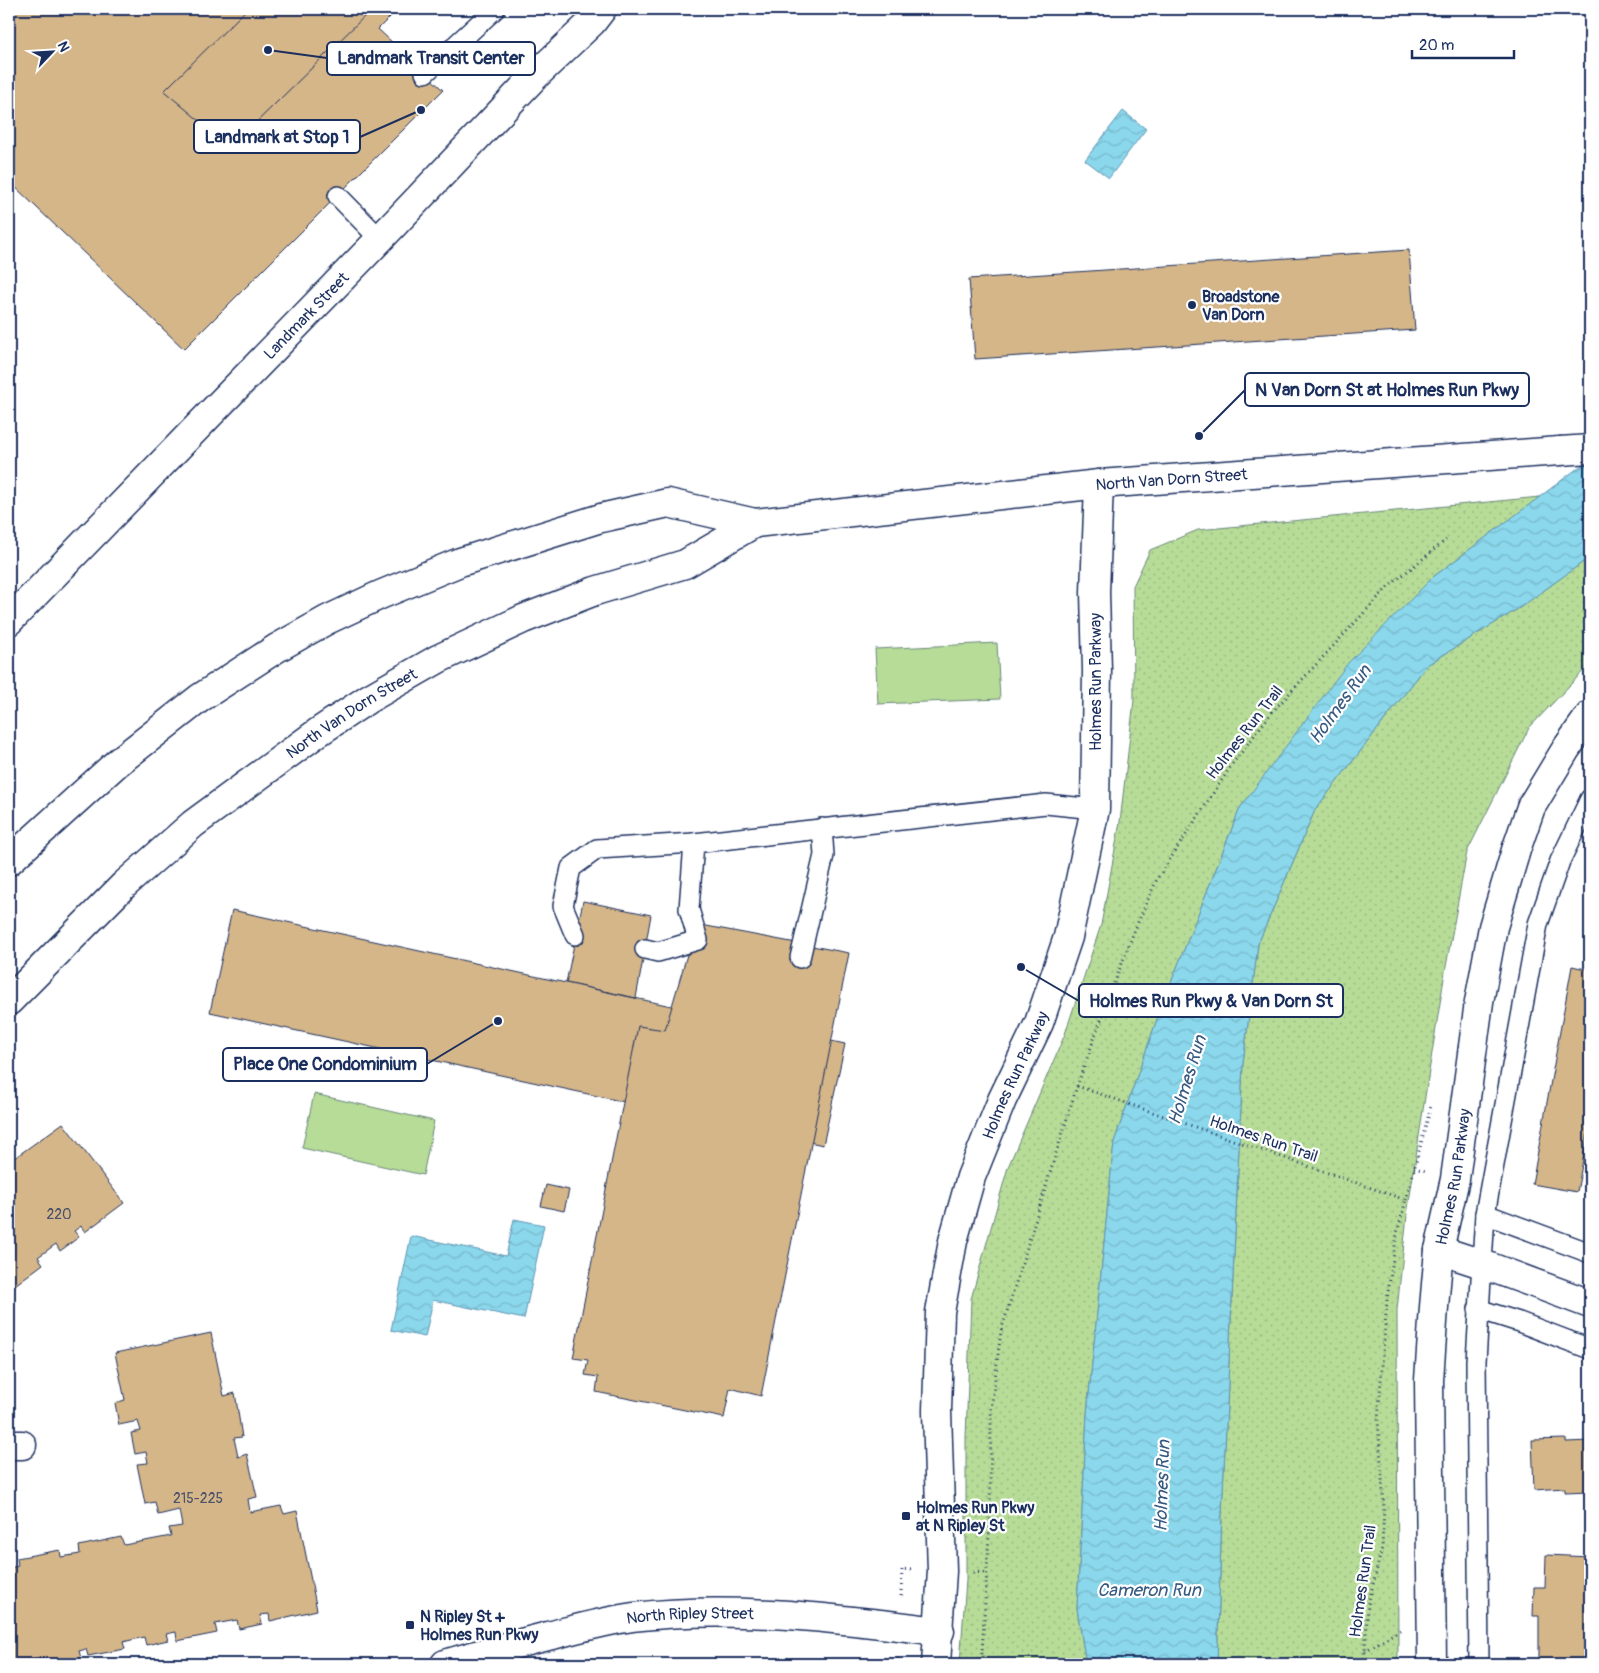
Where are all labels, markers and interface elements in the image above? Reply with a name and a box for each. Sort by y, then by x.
north arrow [28,28,78,78]
scale bar [1412,28,1514,60]
text: 20 m [1419,36,1454,55]
text: N [54,39,73,55]
callout: Landmark Transit Center [327,42,535,75]
text: Landmark Transit Center [337,47,525,70]
callout: Landmark at Stop 1 [194,120,360,153]
text: Landmark at Stop 1 [204,126,350,149]
street label: Landmark Street [260,268,354,364]
place label: Broadstone Van Dorn [1202,287,1280,325]
marker: Broadstone Van Dorn [1186,299,1198,311]
callout: N Van Dorn St at Holmes Run Pkwy [1245,373,1529,406]
text: N Van Dorn St at Holmes Run Pkwy [1255,379,1519,402]
street label: North Van Dorn Street [1095,464,1249,495]
street label: Holmes Run Parkway [1086,613,1106,751]
water label: Holmes Run [1304,660,1377,748]
street label: North Van Dorn Street [282,664,421,763]
street label: Holmes Run Trail [1202,682,1288,783]
callout: Holmes Run Pkwy & Van Dorn St [1079,984,1343,1017]
text: Holmes Run Pkwy & Van Dorn St [1089,990,1334,1013]
street label: Holmes Run Parkway [978,1009,1053,1142]
water label: Holmes Run [1163,1032,1212,1127]
callout: Place One Condominium [223,1048,427,1081]
text: Place One Condominium [233,1053,417,1076]
street label: Holmes Run Parkway [1431,1107,1475,1247]
street label: Holmes Run Trail [1207,1111,1320,1167]
house number: 220 [46,1206,72,1223]
water label: Holmes Run [1149,1439,1176,1532]
house number: 215-225 [173,1490,223,1507]
place label: Holmes Run Pkwy at N Ripley St [916,1498,1034,1536]
marker: Holmes Run Pkwy at N Ripley St [900,1510,912,1522]
street label: Holmes Run Trail [1345,1524,1381,1639]
water label: Cameron Run [1097,1579,1202,1602]
street label: North Ripley Street [625,1603,755,1629]
place label: N Ripley St + Holmes Run Pkwy [420,1607,538,1645]
marker: N Ripley St + Holmes Run Pkwy [404,1619,416,1631]

